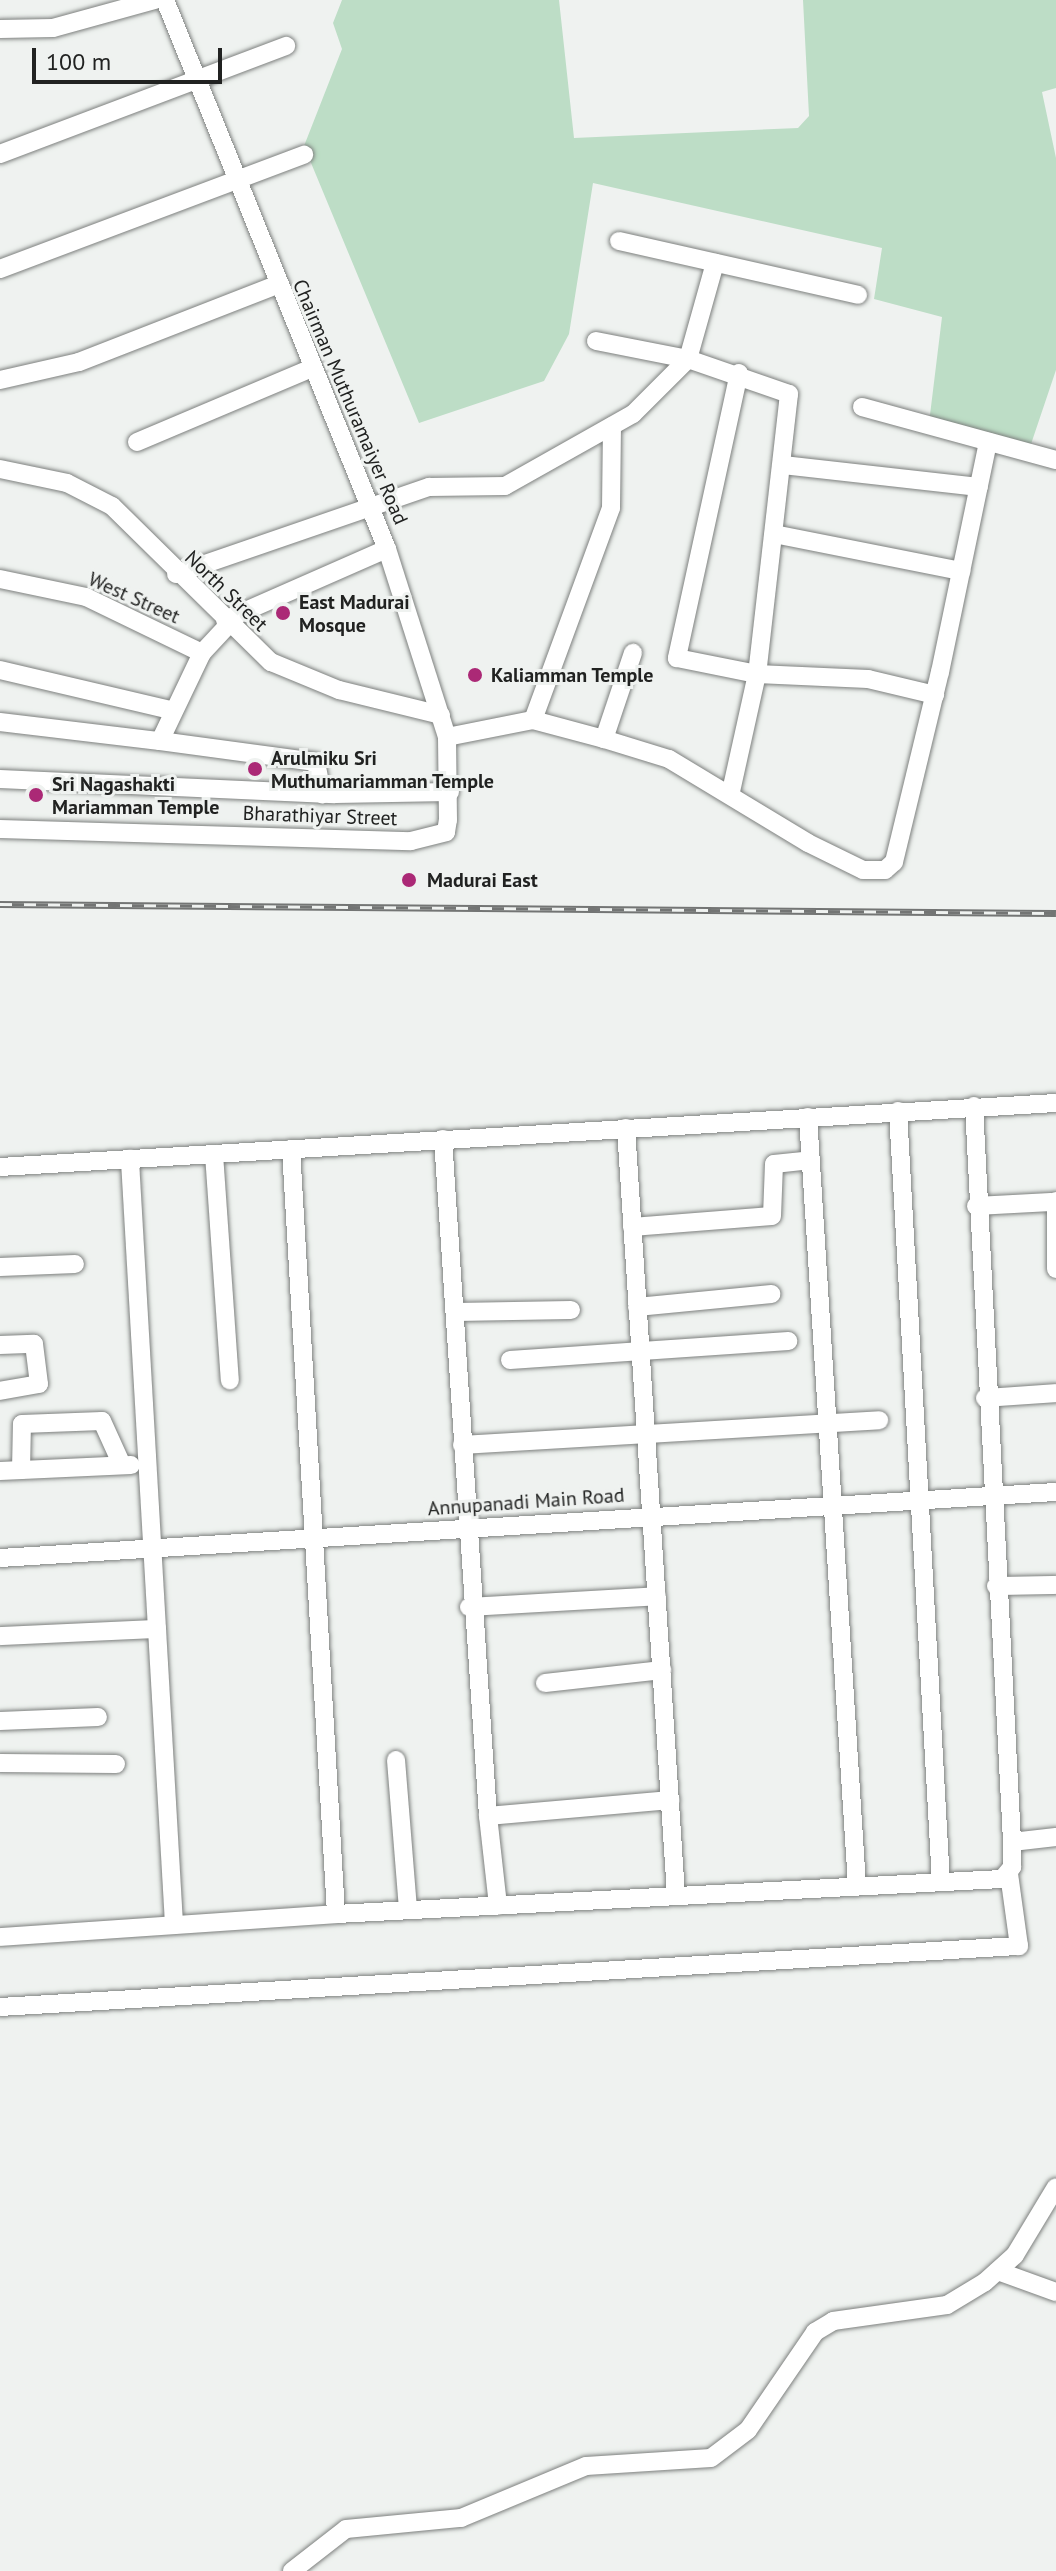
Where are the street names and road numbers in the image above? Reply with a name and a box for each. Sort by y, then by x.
street label: Chairman Muthuramaiyer Road [287,276,413,528]
street label: North Street [180,546,272,636]
street label: West Street [85,567,183,629]
street label: Bharathiyar Street [242,801,398,831]
street label: Annupanadi Main Road [427,1483,625,1521]

